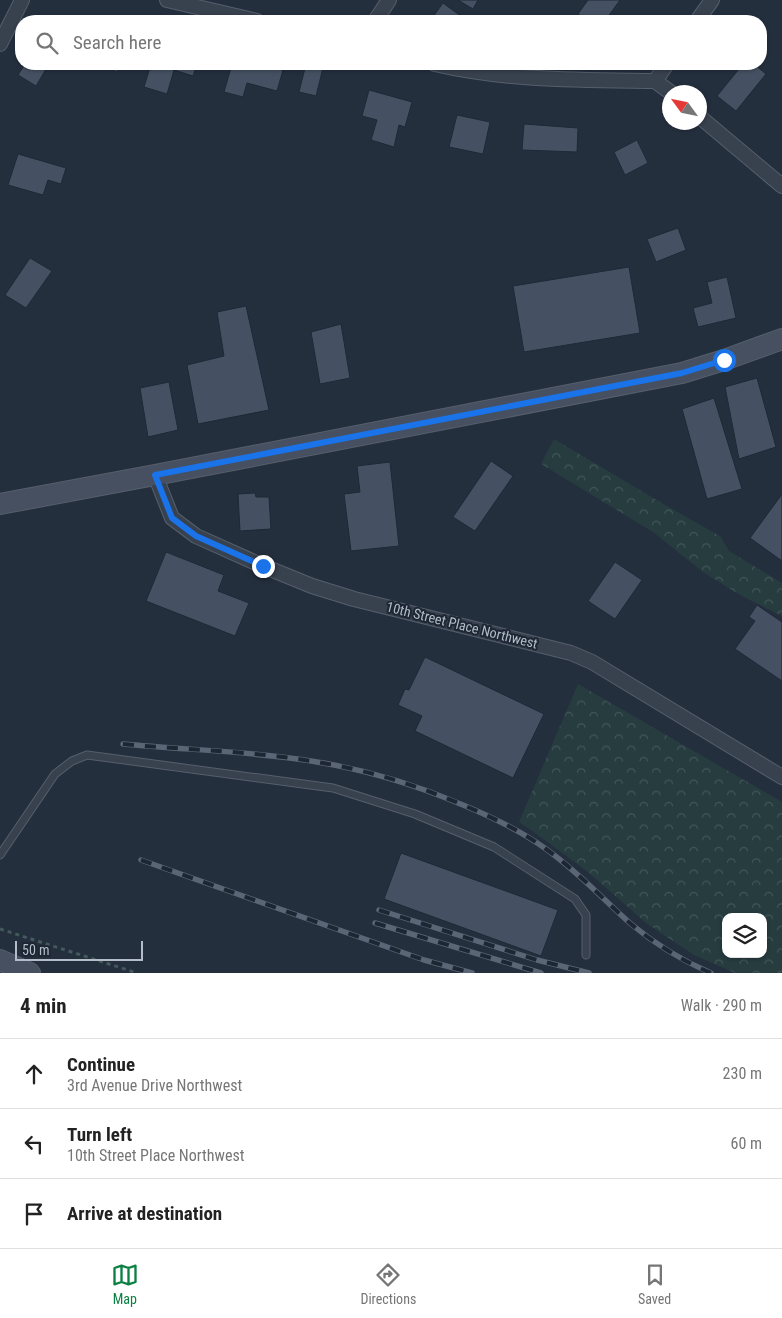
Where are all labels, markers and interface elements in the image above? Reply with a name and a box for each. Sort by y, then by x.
search box [15,15,767,70]
icon: search [33,29,61,57]
text: Search here [73,31,161,54]
north arrow [662,85,707,130]
route start [713,349,736,372]
route end [252,555,275,578]
street label: 10th Street Place Northwest [385,598,539,652]
map controls [722,913,767,958]
button: layers [722,913,767,958]
scale bar [15,938,142,961]
text: 50 m [22,942,50,958]
text: 4 min [20,994,67,1018]
text: Walk · 290 m [681,996,762,1015]
text: Continue [67,1053,135,1076]
icon: ahead [20,1060,48,1088]
text: 230 m [723,1064,762,1083]
text: 3rd Avenue Drive Northwest [67,1076,242,1095]
text: Turn left [67,1123,132,1146]
icon: left [20,1130,48,1158]
text: 60 m [730,1134,762,1153]
text: 10th Street Place Northwest [67,1146,244,1165]
icon: arrive [20,1200,48,1228]
text: Arrive at destination [67,1202,222,1225]
tab: Map [111,1261,139,1307]
tab: Directions [360,1261,416,1307]
tab: Saved [638,1261,671,1307]

